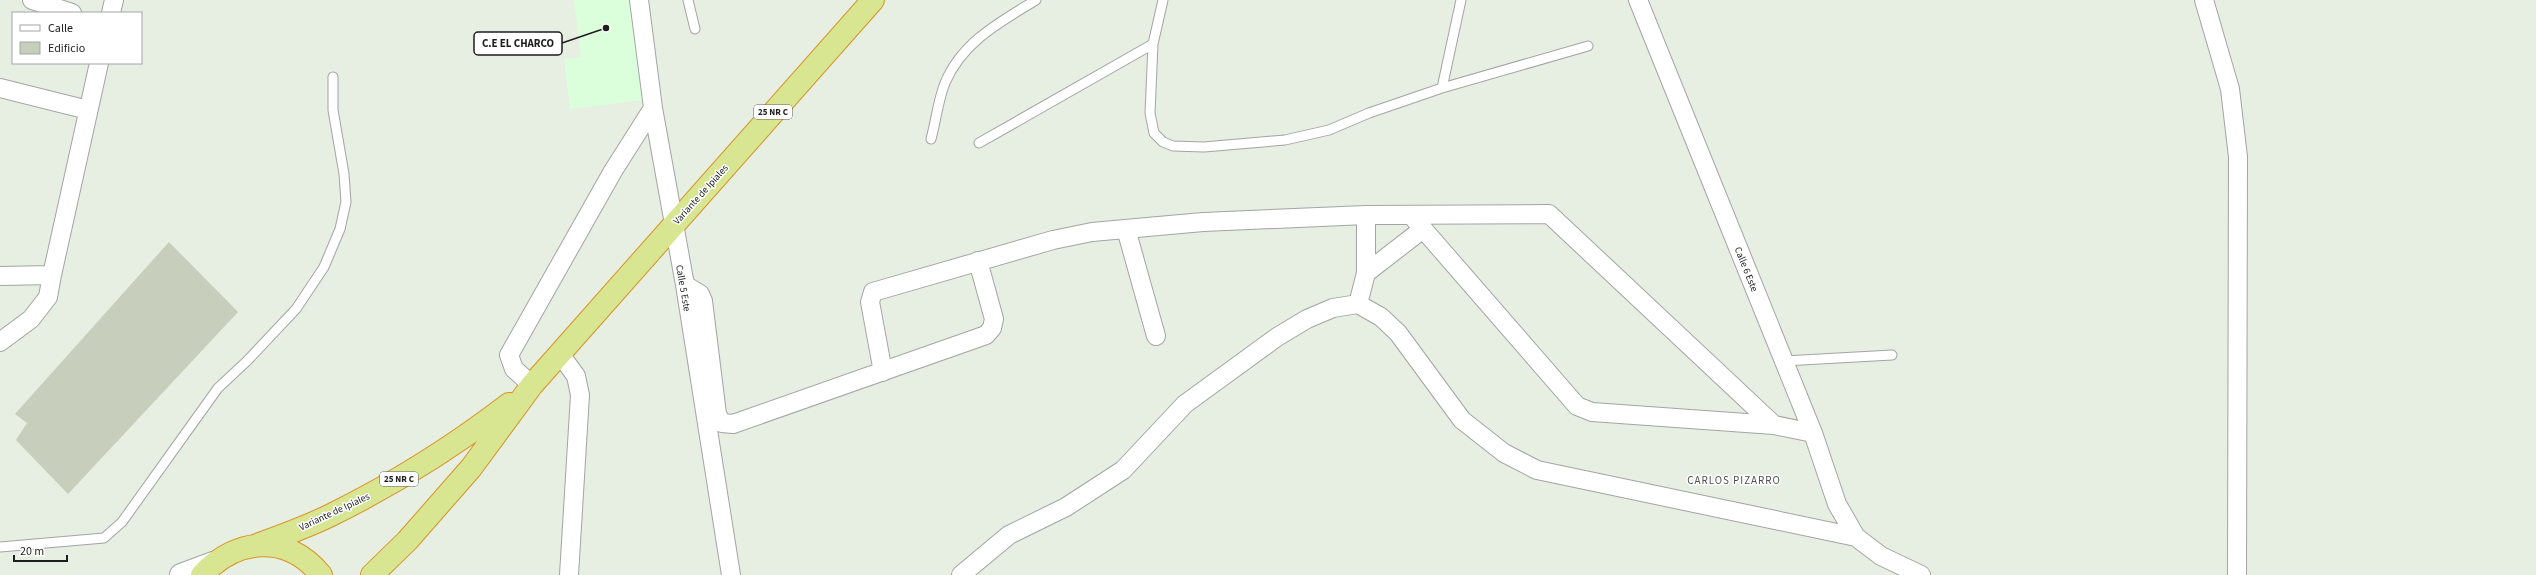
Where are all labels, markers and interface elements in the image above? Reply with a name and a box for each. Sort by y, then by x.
legend [12,12,142,64]
text: Calle [48,20,73,37]
callout: C.E EL CHARCO [474,32,562,55]
text: C.E EL CHARCO [482,36,555,51]
text: Edificio [48,40,85,57]
road number: 25 NR C [754,105,792,119]
street label: Variante de Ipiales [670,162,732,228]
street label: Calle 6 Este [1731,245,1761,294]
street label: Calle 5 Este [672,264,694,313]
road number: 25 NR C [380,472,418,486]
district label: CARLOS PIZARRO [1687,473,1781,488]
street label: Variante de Ipiales [297,489,372,534]
scale bar [14,537,67,563]
text: 20 m [20,543,44,560]

